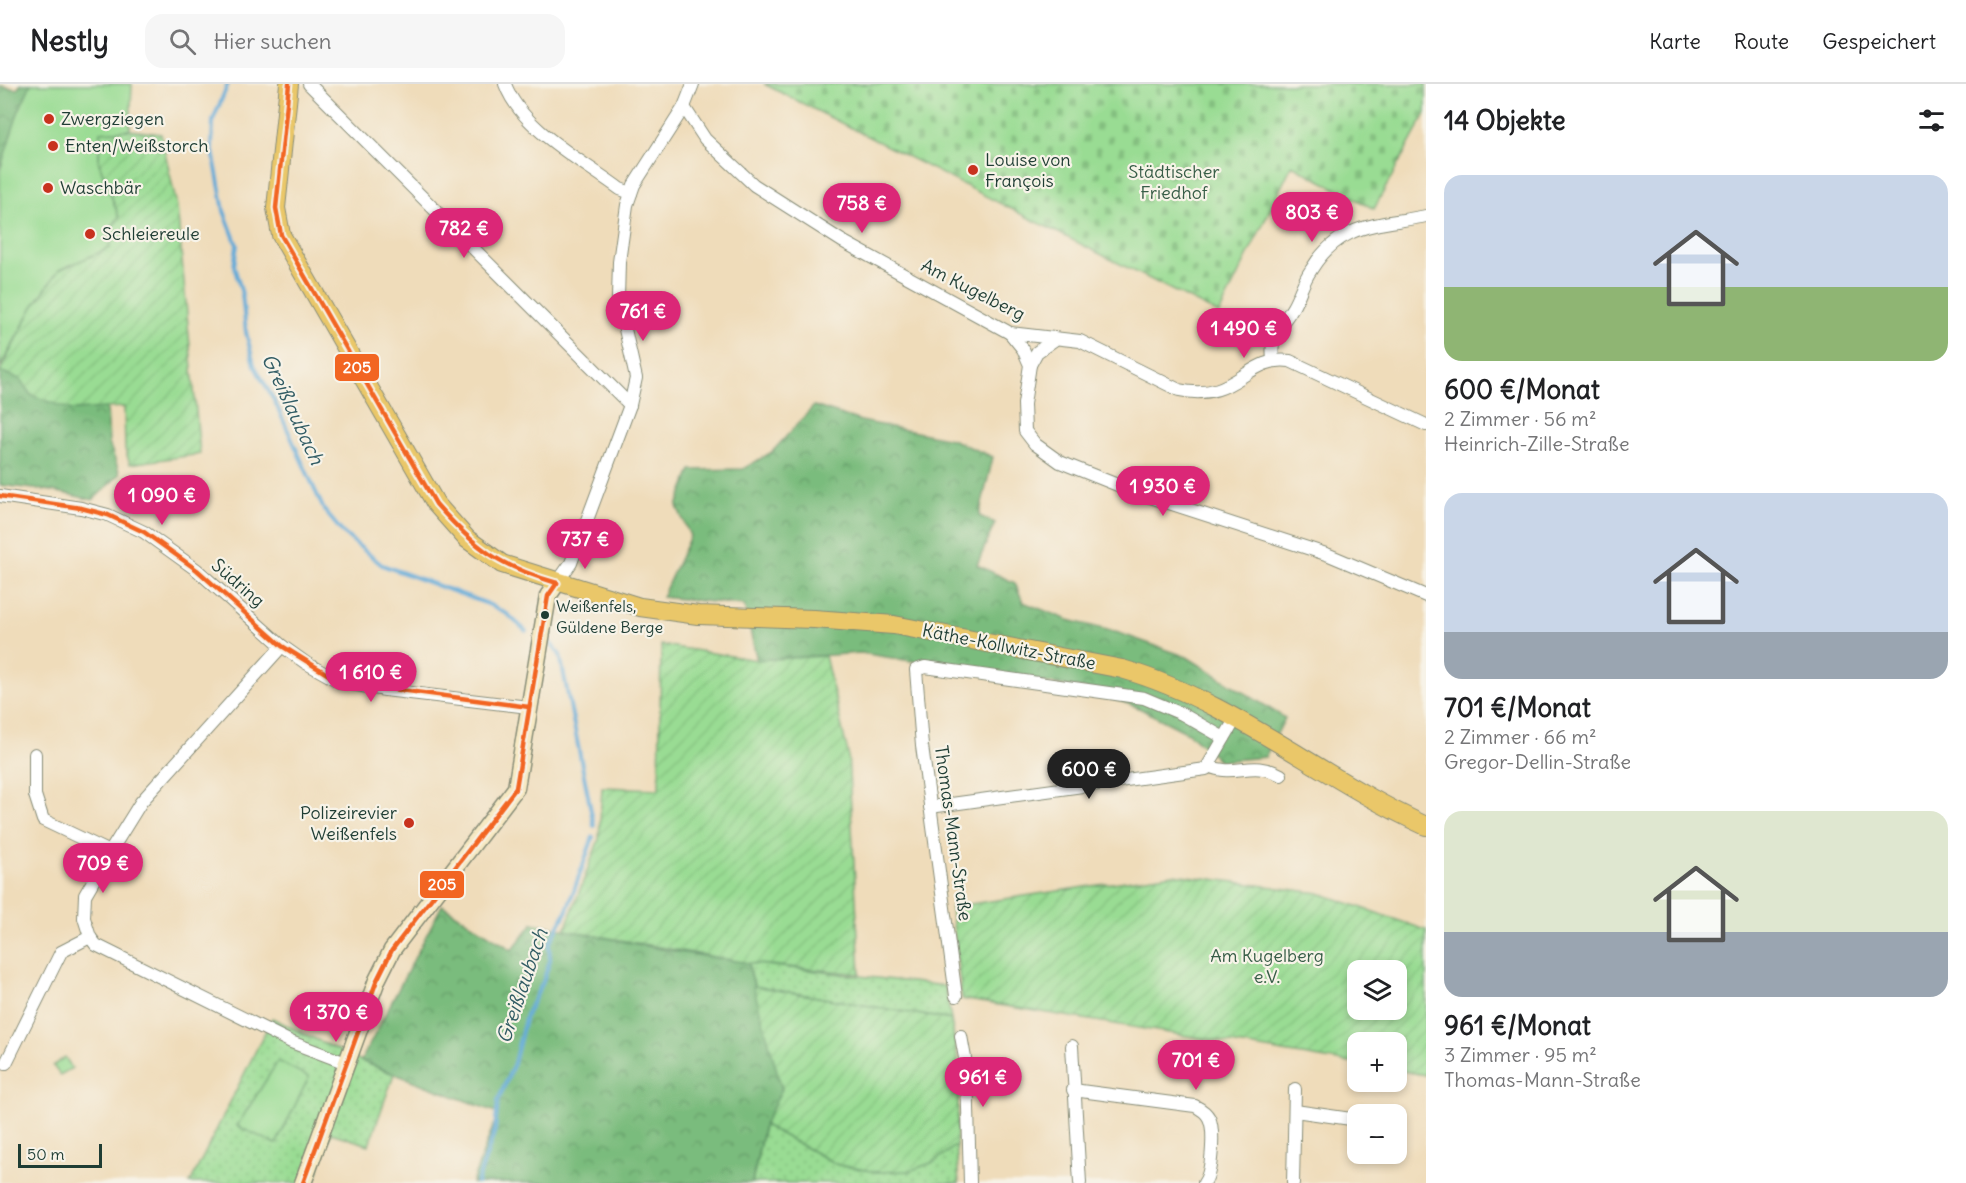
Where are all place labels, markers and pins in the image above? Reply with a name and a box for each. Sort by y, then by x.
place label: Zwergziegen [61,107,164,130]
marker: Zwergziegen [42,112,56,126]
place label: Enten/Weißstorch [65,134,209,157]
marker: Enten/Weißstorch [46,139,60,153]
place label: Louise von François [985,148,1071,192]
marker: Louise von François [966,163,980,177]
place label: Waschbär [60,176,142,199]
marker: Waschbär [41,181,55,195]
pin: 758 € [820,183,904,234]
pin: 803 € [1270,192,1354,243]
pin: 782 € [422,208,506,259]
place label: Schleiereule [102,222,200,245]
marker: Schleiereule [83,227,97,241]
pin: 761 € [601,291,685,342]
pin: 1 490 € [1189,308,1299,359]
pin: 1 930 € [1108,466,1218,517]
pin: 1 090 € [107,475,217,526]
pin: 737 € [543,519,627,570]
place label: Weißenfels, Güldene Berge [556,596,663,637]
marker: Weißenfels, Güldene Berge [539,609,551,621]
pin: 1 610 € [316,652,426,703]
pin: 600 € [1047,749,1131,800]
place label: Polizeirevier Weißenfels [300,801,398,845]
marker: Polizeirevier Weißenfels [402,816,416,830]
pin: 709 € [61,843,145,894]
pin: 1 370 € [281,992,391,1043]
pin: 701 € [1154,1040,1238,1091]
pin: 961 € [941,1057,1025,1108]

